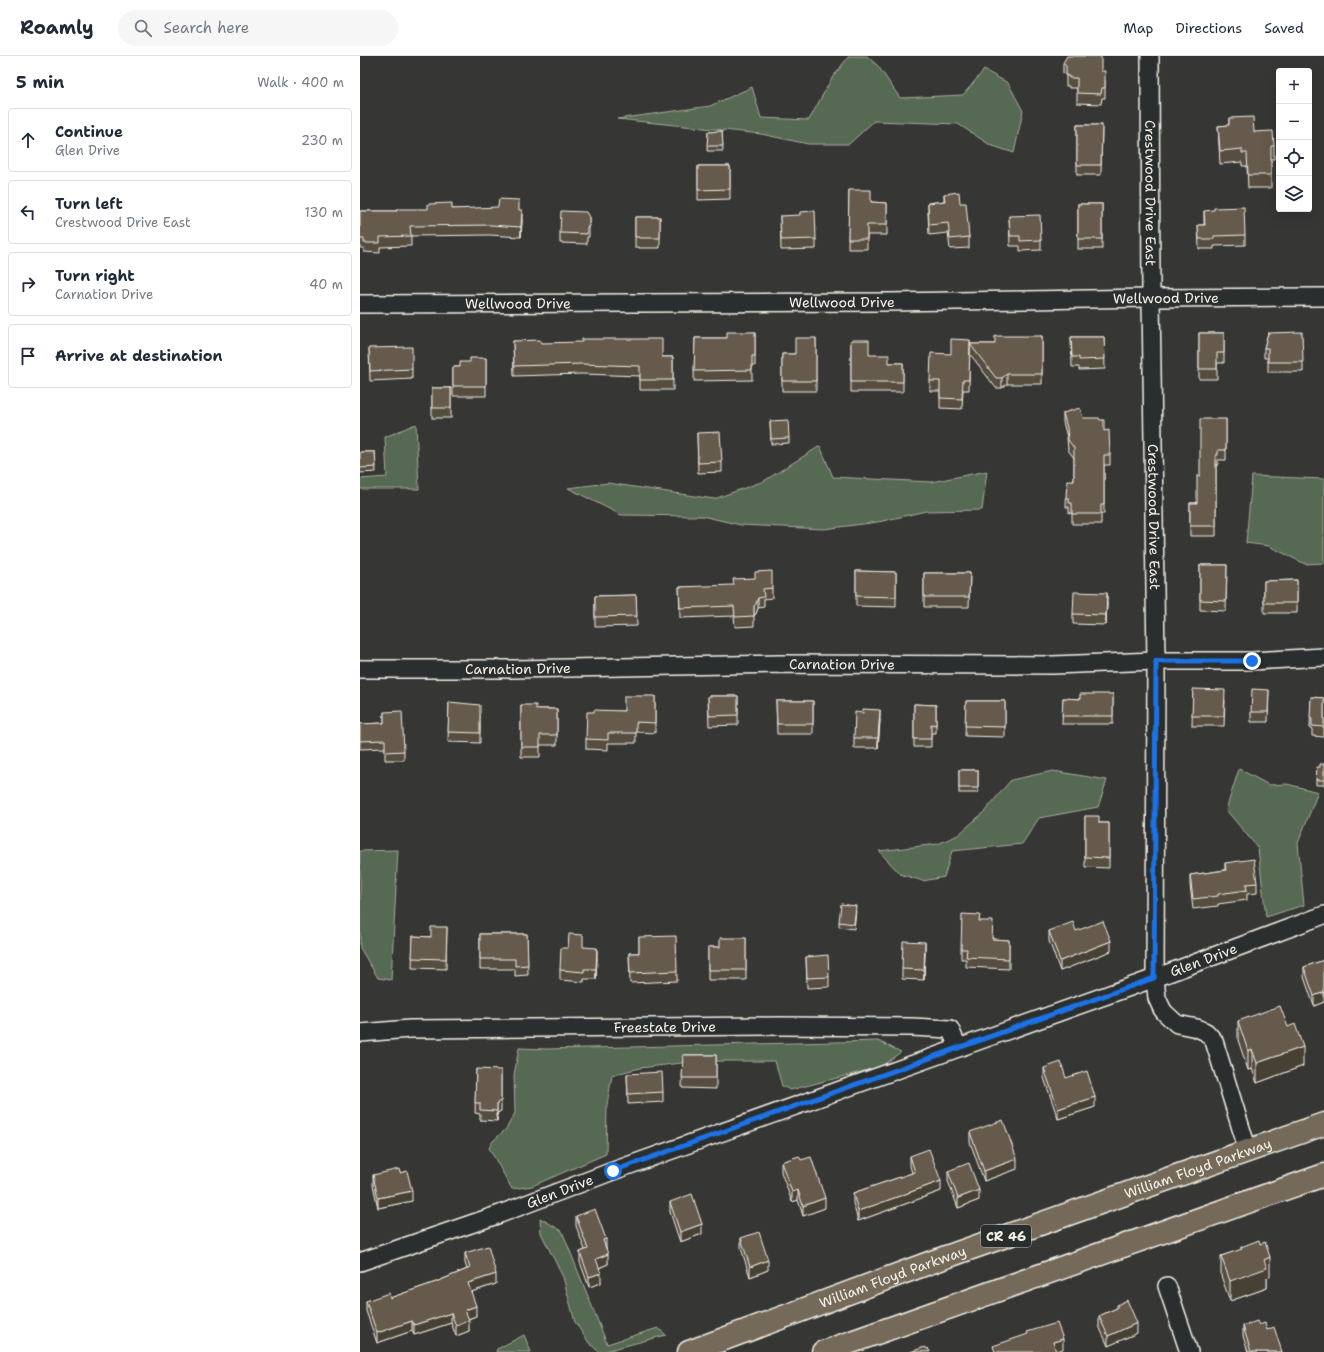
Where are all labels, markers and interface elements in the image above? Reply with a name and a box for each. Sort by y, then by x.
search box [118,10,398,46]
text: Roamly [20,15,94,40]
icon: search [132,17,154,39]
text: Search here [164,18,249,38]
text: Map [1124,19,1154,37]
text: Directions [1176,19,1242,37]
text: Saved [1264,19,1304,37]
map controls [1276,68,1312,212]
button: + [1276,68,1312,104]
text: 5 min [16,71,64,93]
text: Walk · 400 m [257,74,344,91]
button: − [1276,104,1312,140]
street label: Crestwood Drive East [1141,120,1160,266]
text: Continue [55,122,123,142]
icon: ahead [17,129,39,151]
text: 230 m [301,132,343,149]
button: locate [1276,140,1312,176]
text: Glen Drive [55,142,120,159]
button: layers [1276,176,1312,212]
text: Turn left [55,194,123,214]
icon: left [17,201,39,223]
text: 130 m [305,204,343,221]
text: Crestwood Drive East [55,214,191,231]
text: Turn right [55,266,135,286]
icon: right [17,273,39,295]
text: 40 m [309,276,343,293]
text: Carnation Drive [55,286,153,303]
street label: Wellwood Drive [1113,289,1219,308]
street label: Wellwood Drive [789,293,895,311]
street label: Wellwood Drive [465,294,571,313]
icon: arrive [17,345,39,367]
text: Arrive at destination [55,346,223,366]
street label: Crestwood Drive East [1144,444,1164,590]
route end [1243,652,1261,670]
street label: Carnation Drive [789,655,895,673]
street label: Carnation Drive [465,659,571,678]
street label: Glen Drive [1167,939,1240,981]
street label: Freestate Drive [614,1018,716,1036]
street label: William Floyd Parkway [1122,1134,1274,1203]
route start [604,1162,622,1180]
street label: Glen Drive [524,1170,596,1212]
road number: CR 46 [981,1225,1031,1247]
street label: William Floyd Parkway [817,1242,968,1312]

